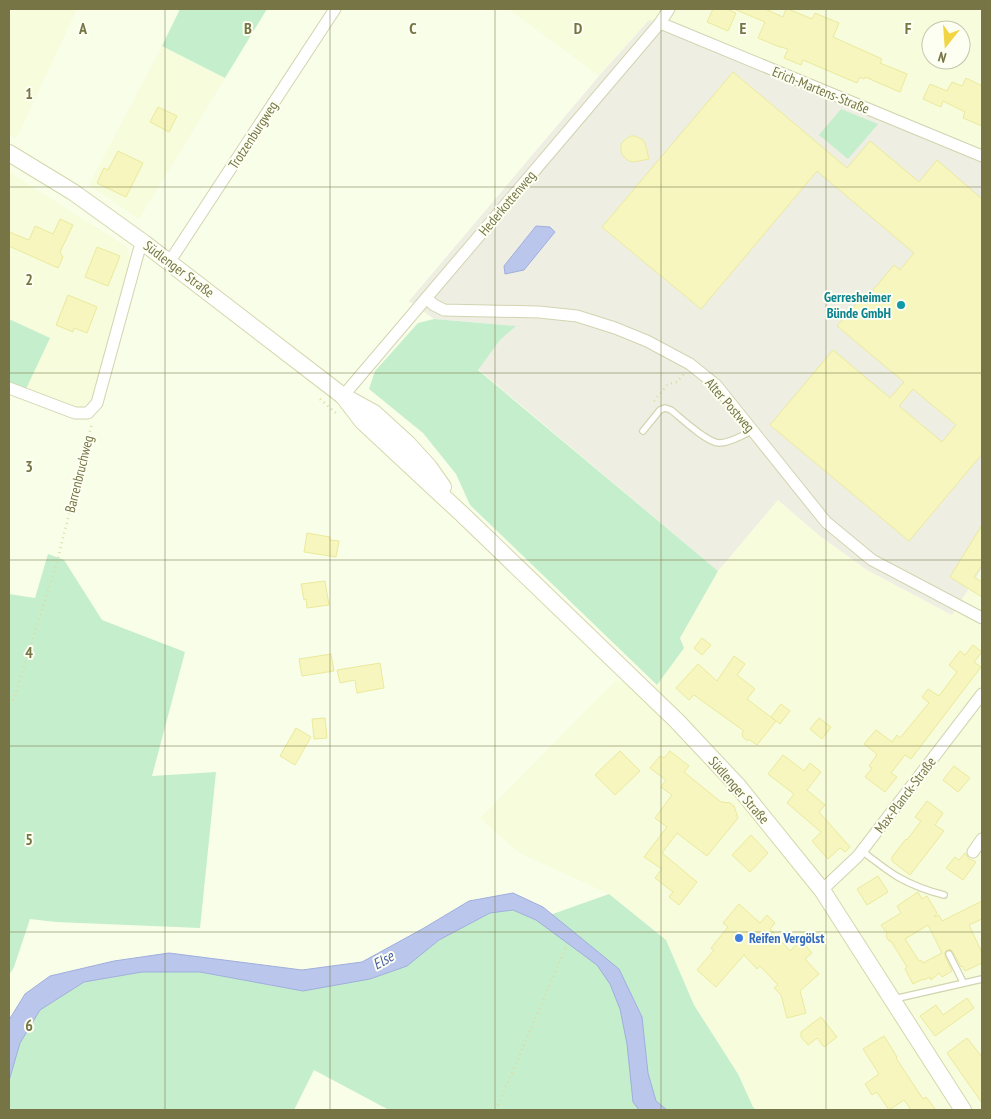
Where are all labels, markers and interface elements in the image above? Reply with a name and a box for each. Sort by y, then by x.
text: A [78,18,88,38]
text: B [244,18,252,38]
text: C [409,18,417,38]
text: D [574,18,583,38]
text: E [740,18,747,38]
text: F [905,18,912,38]
north arrow [921,20,971,70]
text: N [936,48,948,67]
street label: Erich-Martens-Straße [770,62,872,118]
text: 1 [25,83,33,103]
street label: Trotzenburgweg [224,98,282,172]
street label: Hederkottenweg [474,167,540,239]
street label: Südlenger Straße [140,237,218,302]
text: 2 [25,269,33,289]
place label: Gerresheimer Bünde GmbH [824,288,892,322]
marker: Gerresheimer Bünde GmbH [895,299,907,311]
street label: Alter Postweg [701,374,759,436]
street label: Barrenbruchweg [61,434,97,514]
text: 3 [25,456,33,476]
text: 4 [25,642,33,662]
street label: Südlenger Straße [705,752,773,828]
street label: Max-Planck-Straße [870,753,940,837]
text: 5 [25,829,33,849]
place label: Reifen Vergölst [749,929,824,947]
marker: Reifen Vergölst [733,932,745,944]
water label: Else [369,946,398,974]
text: 6 [25,1015,33,1035]

